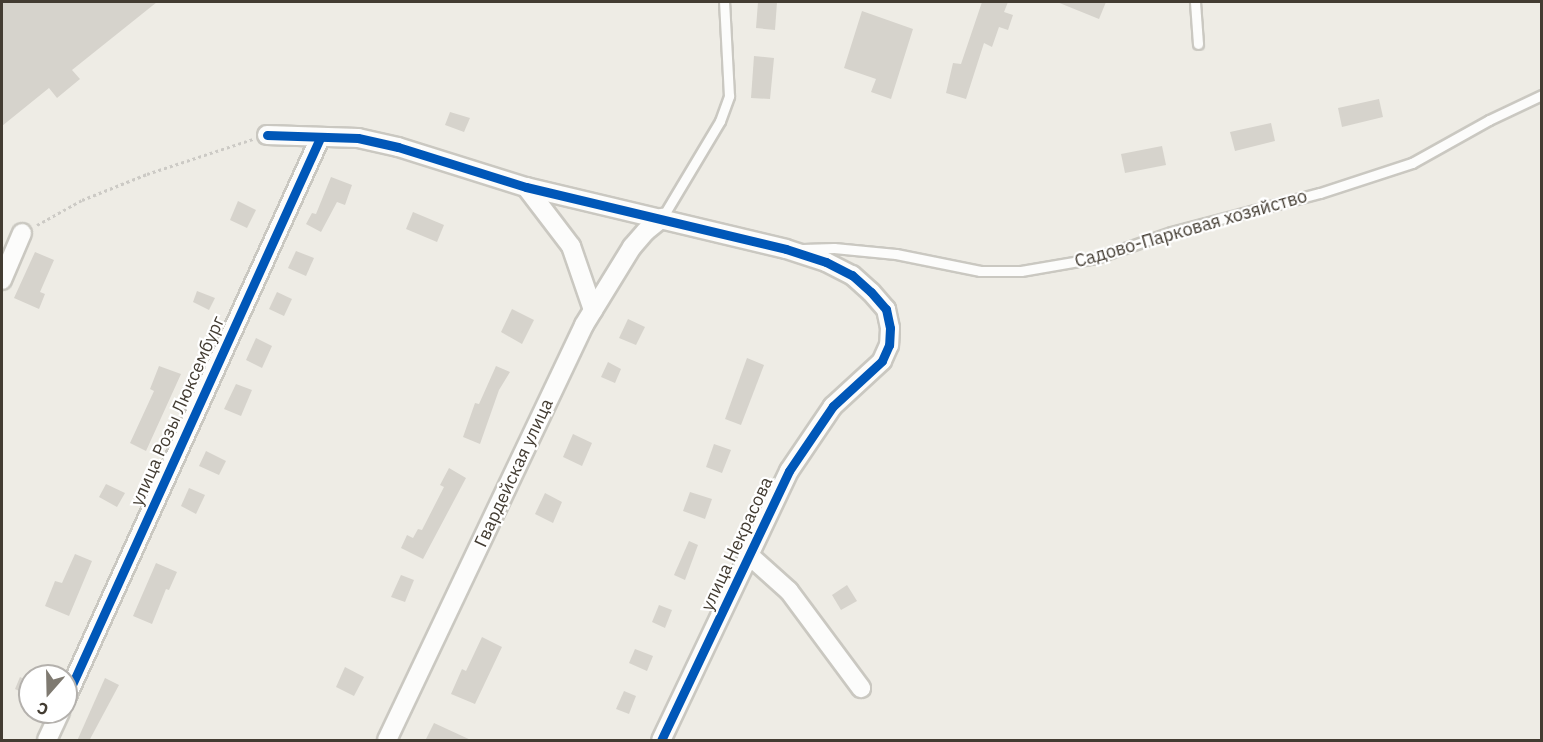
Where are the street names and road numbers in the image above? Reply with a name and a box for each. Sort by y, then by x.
street label: Садово-Парковая хозяйство [1072,185,1310,273]
street label: улица Розы Люксембург [126,313,230,509]
street label: Гвардейская улица [470,395,558,551]
street label: улица Некрасова [697,474,777,614]

